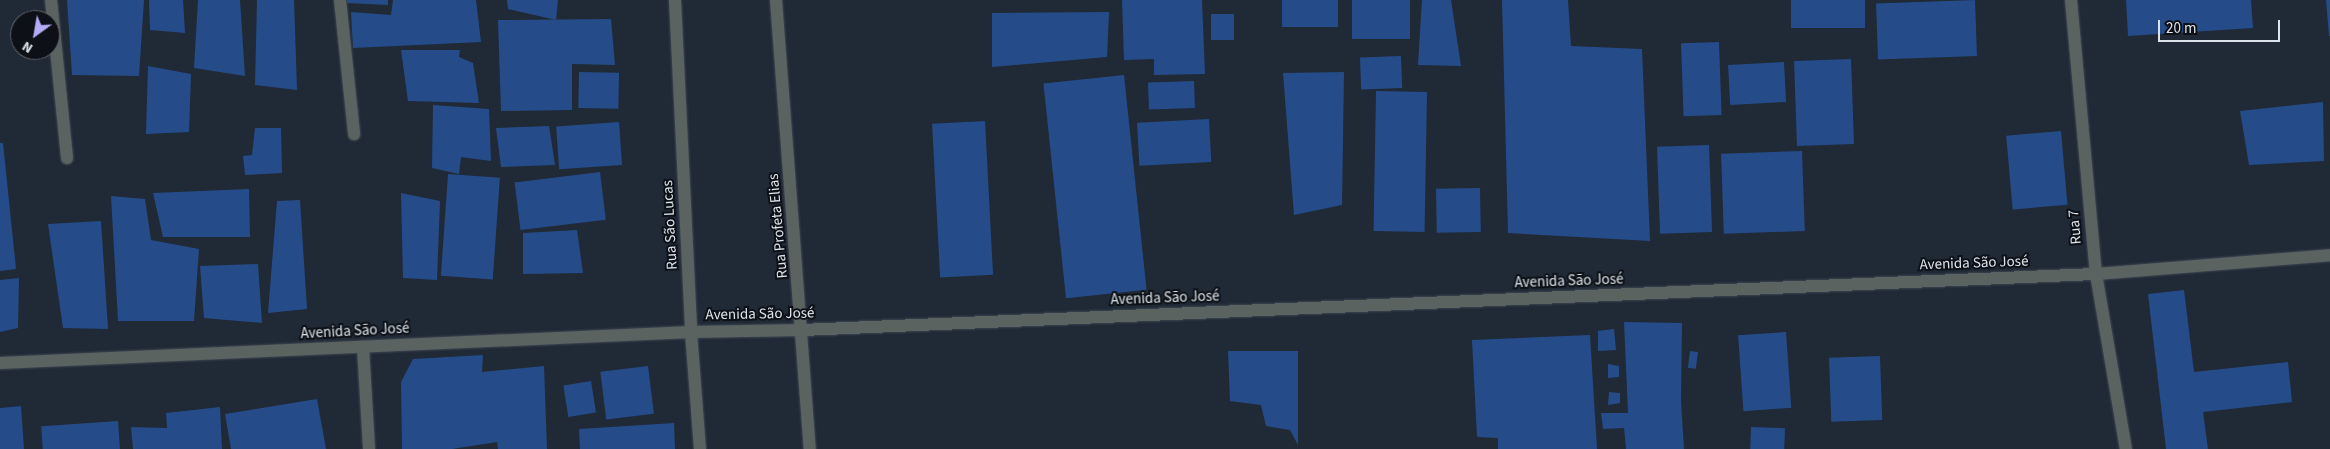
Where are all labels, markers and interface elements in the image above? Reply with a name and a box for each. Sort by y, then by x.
north arrow [10,10,60,60]
scale bar [2160,10,2282,42]
text: 20 m [2166,18,2196,39]
text: N [18,36,37,58]
street label: Rua Profeta Elias [764,173,792,279]
street label: Rua São Lucas [659,180,681,270]
street label: Rua 7 [2065,209,2085,245]
street label: Avenida São José [1919,252,2029,274]
street label: Avenida São José [1514,270,1624,292]
street label: Avenida São José [1110,287,1220,309]
street label: Avenida São José [705,304,815,324]
street label: Avenida São José [300,319,410,343]

